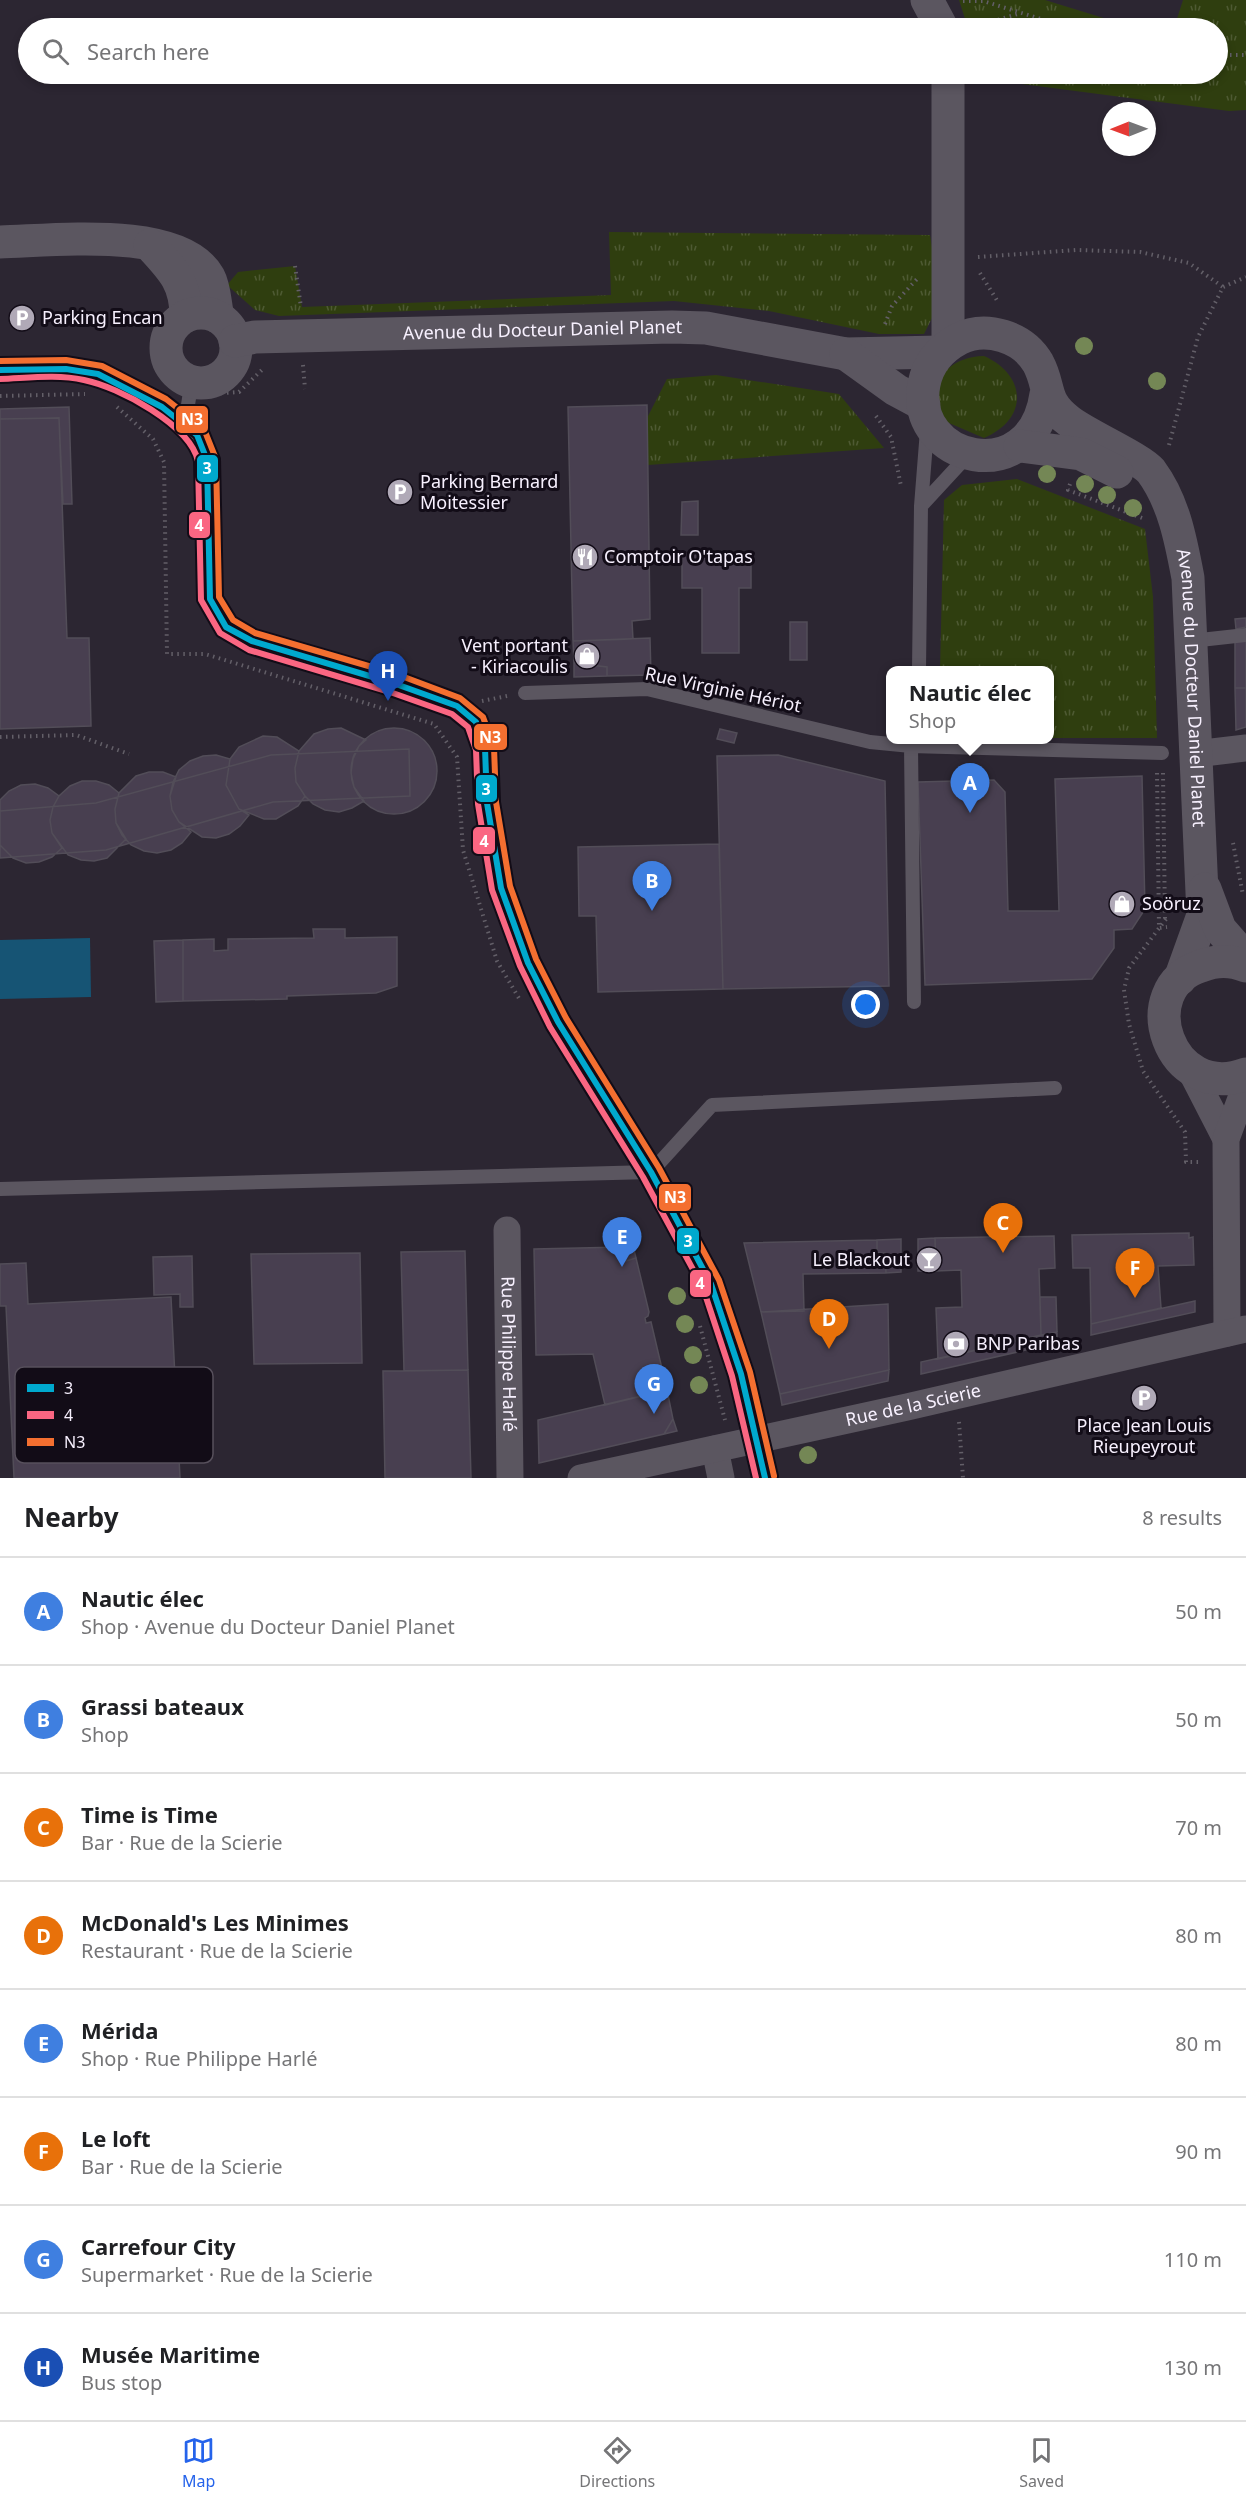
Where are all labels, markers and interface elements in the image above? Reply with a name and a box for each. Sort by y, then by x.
search box [18,18,1228,84]
icon: search [39,35,72,68]
text: Search here [87,36,209,66]
north arrow [1102,102,1156,156]
parking icon: Parking Encan [7,303,37,333]
place label: Parking Encan [42,305,163,329]
street label: Avenue du Docteur Daniel Planet [403,314,683,344]
line badge: N3 [175,405,209,434]
text: N3 [181,408,203,430]
line badge: 3 [196,454,219,483]
text: 3 [202,457,212,479]
place label: Parking Bernard Moitessier [420,469,558,514]
parking icon: Parking Bernard Moitessier [385,477,415,507]
line badge: 4 [188,511,211,539]
text: 4 [194,514,204,536]
restaurant icon: Comptoir O'tapas [570,542,600,572]
place label: Comptoir O'tapas [604,544,753,568]
street label: Avenue du Docteur Daniel Planet [1171,546,1212,828]
place label: Vent portant - Kiriacoulis [461,633,568,678]
shop icon: Vent portant - Kiriacoulis [572,641,602,671]
pin: H [368,652,408,701]
street label: Rue Virginie Hériot [643,661,804,717]
popup [886,666,1054,744]
text: Nautic élec [909,677,1031,707]
text: Shop [909,707,956,734]
line badge: N3 [473,723,508,751]
text: N3 [479,726,501,748]
pin: A [950,764,990,813]
line badge: 3 [475,774,498,803]
text: 3 [481,778,491,800]
line badge: 4 [472,826,496,855]
text: 4 [479,830,489,852]
pin: B [632,862,672,911]
shop icon: Soöruz [1107,889,1137,919]
place label: Soöruz [1142,891,1201,915]
your location [851,990,880,1019]
line badge: N3 [658,1183,692,1212]
text: N3 [664,1186,686,1208]
pin: C [984,1204,1022,1253]
pin: E [602,1218,642,1267]
line badge: 3 [676,1227,700,1255]
text: 3 [683,1230,693,1252]
bar icon: Le Blackout [914,1245,944,1275]
place label: Le Blackout [813,1247,910,1271]
pin: F [1116,1248,1154,1298]
line badge: 4 [689,1269,712,1298]
text: 4 [695,1272,705,1294]
street label: Rue Philippe Harlé [497,1276,522,1432]
pin: D [810,1300,848,1349]
bank icon: BNP Paribas [941,1329,971,1359]
place label: BNP Paribas [976,1331,1080,1355]
pin: G [634,1364,674,1414]
legend [15,1367,213,1463]
text: 3 [64,1377,73,1399]
street label: Rue de la Scierie [843,1377,983,1431]
parking icon: Place Jean Louis Rieupeyrout [1129,1383,1159,1413]
text: 4 [64,1404,73,1426]
place label: Place Jean Louis Rieupeyrout [1077,1413,1211,1458]
text: N3 [64,1431,85,1453]
text: Nearby [24,1499,119,1535]
text: 8 results [1142,1504,1222,1531]
text: Nautic élec [81,1583,204,1613]
text: A [37,1598,50,1625]
text: 50 m [1175,1598,1222,1625]
text: Shop · Avenue du Docteur Daniel Planet [81,1613,455,1640]
text: Grassi bateaux [81,1691,244,1721]
text: B [37,1706,50,1733]
text: 50 m [1175,1706,1222,1733]
text: Shop [81,1721,129,1748]
text: Time is Time [81,1799,218,1829]
text: C [37,1814,50,1841]
text: 70 m [1175,1814,1222,1841]
text: Bar · Rue de la Scierie [81,1829,283,1856]
text: McDonald's Les Minimes [81,1907,349,1937]
text: D [36,1922,51,1949]
text: 80 m [1175,1922,1222,1949]
text: Restaurant · Rue de la Scierie [81,1937,353,1964]
text: Mérida [81,2015,158,2045]
text: E [38,2030,49,2057]
text: 80 m [1175,2030,1222,2057]
text: Shop · Rue Philippe Harlé [81,2045,318,2072]
text: Le loft [81,2123,151,2153]
text: F [38,2138,49,2165]
text: 90 m [1175,2138,1222,2165]
text: Bar · Rue de la Scierie [81,2153,283,2180]
text: Carrefour City [81,2231,236,2261]
text: G [36,2246,51,2273]
text: 110 m [1164,2246,1222,2273]
text: Supermarket · Rue de la Scierie [81,2261,373,2288]
text: Musée Maritime [81,2339,260,2369]
text: H [36,2354,51,2381]
text: 130 m [1164,2354,1222,2381]
text: Bus stop [81,2369,162,2396]
tab: Map [182,2434,215,2492]
tab: Directions [579,2434,655,2492]
tab: Saved [1019,2434,1064,2492]

